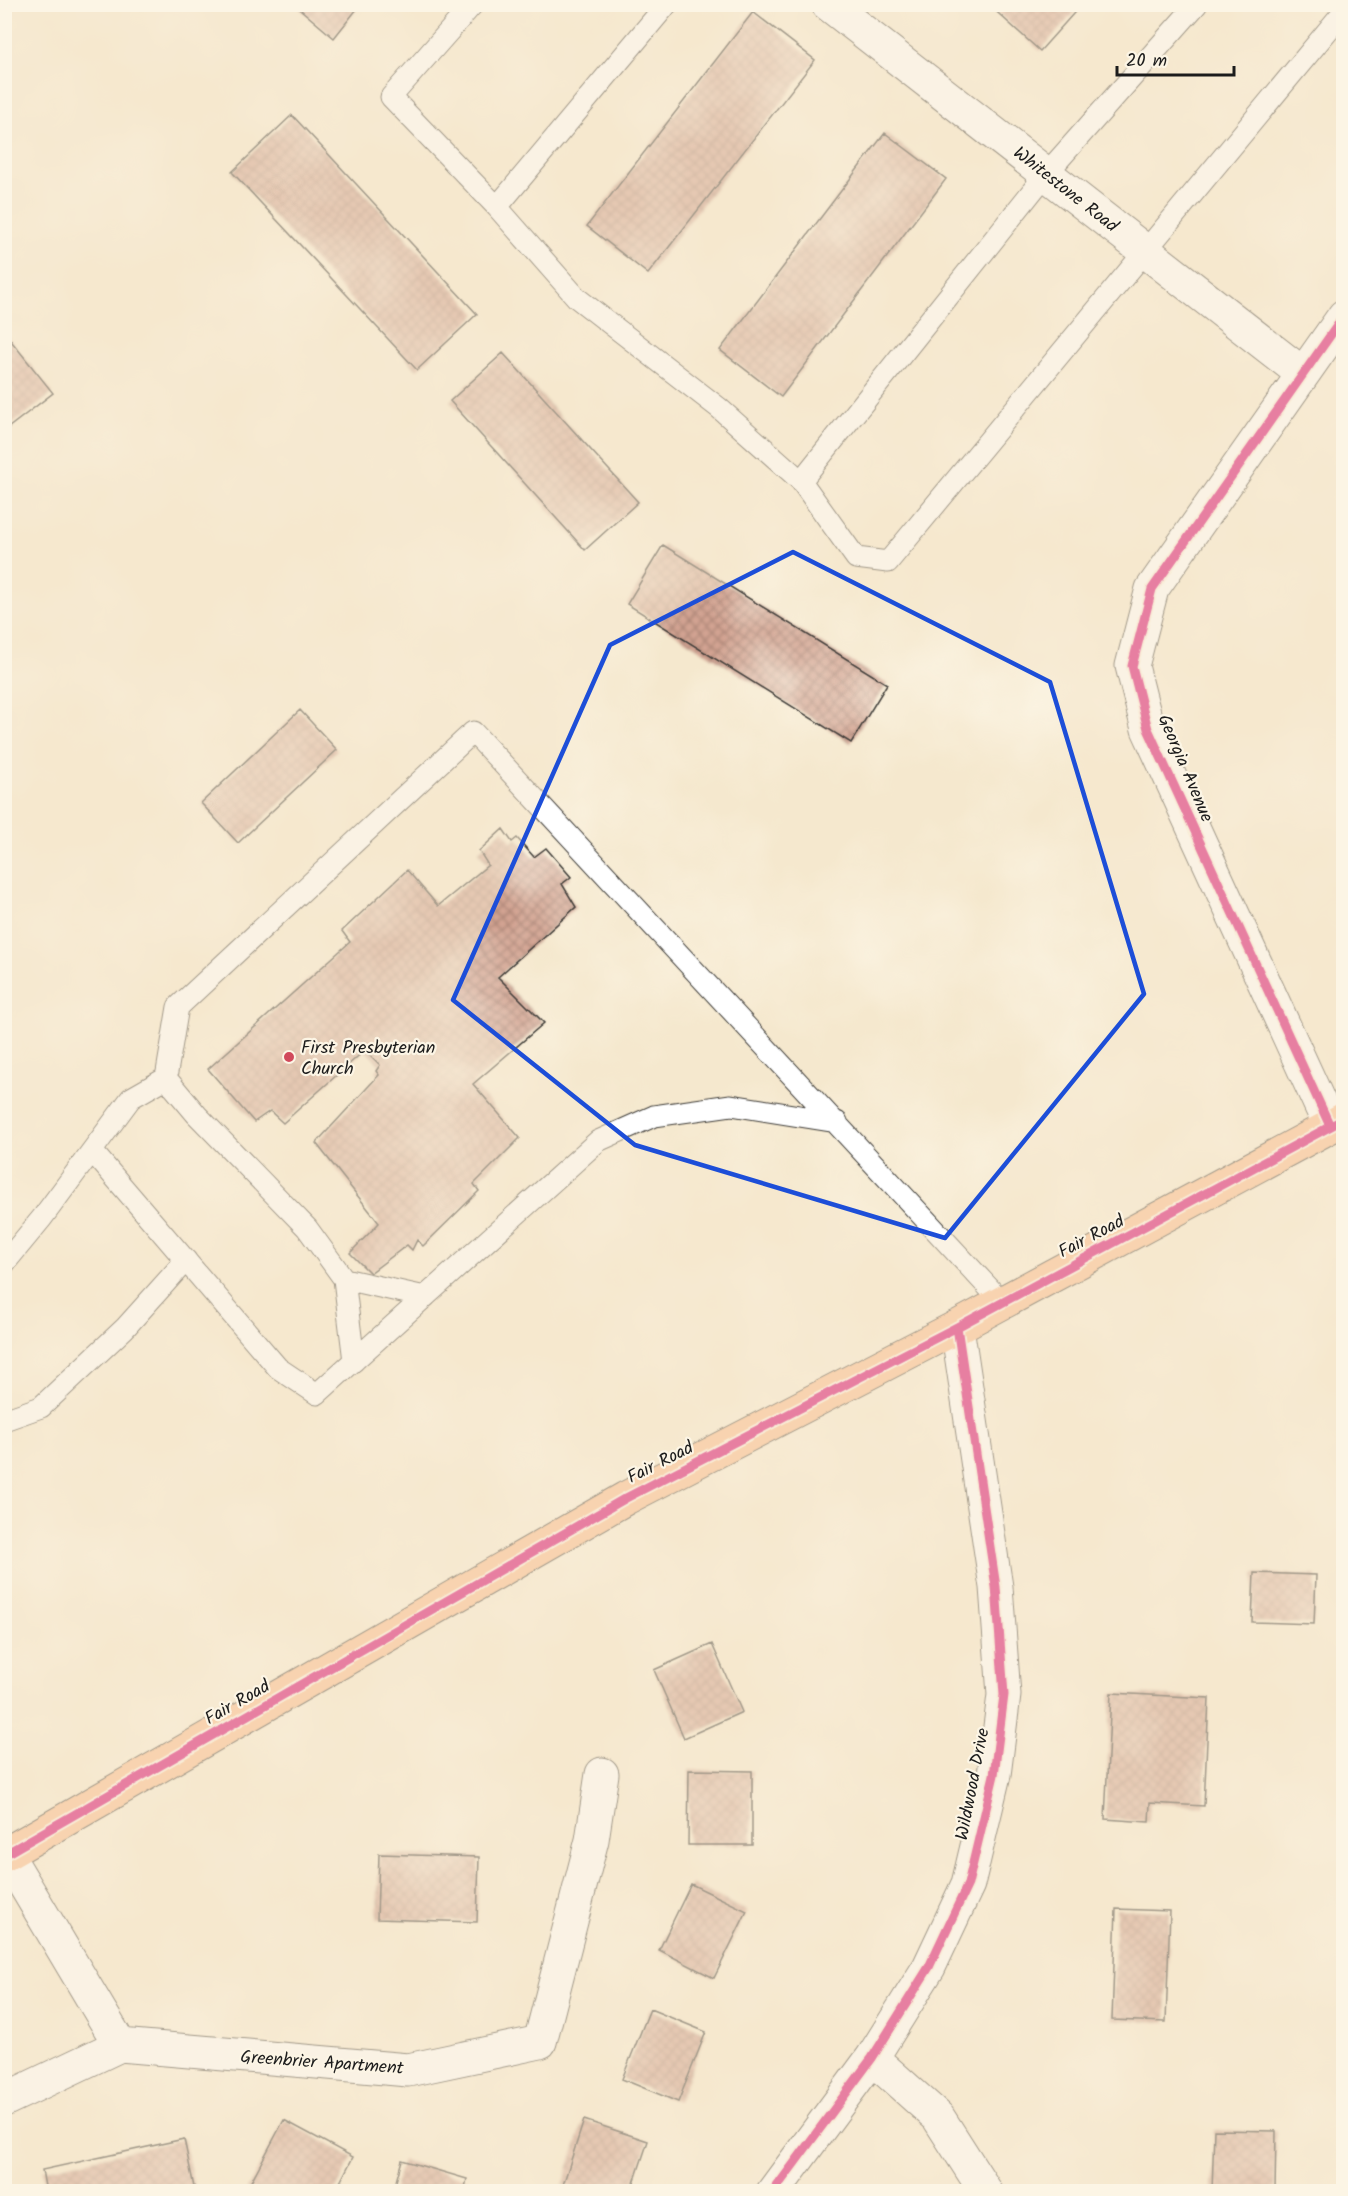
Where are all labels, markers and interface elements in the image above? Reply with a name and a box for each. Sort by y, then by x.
scale bar [1117,39,1234,77]
text: 20 m [1126,47,1167,76]
street label: Whitestone Road [1006,140,1125,241]
street label: Georgia Avenue [1149,710,1220,827]
place label: First Presbyterian Church [301,1034,435,1084]
marker: First Presbyterian Church [282,1050,296,1064]
street label: Fair Road [1053,1207,1131,1267]
street label: Fair Road [622,1434,700,1492]
street label: Fair Road [200,1672,277,1734]
street label: Wildwood Drive [948,1726,999,1843]
street label: Greenbrier Apartment [239,2043,406,2084]

